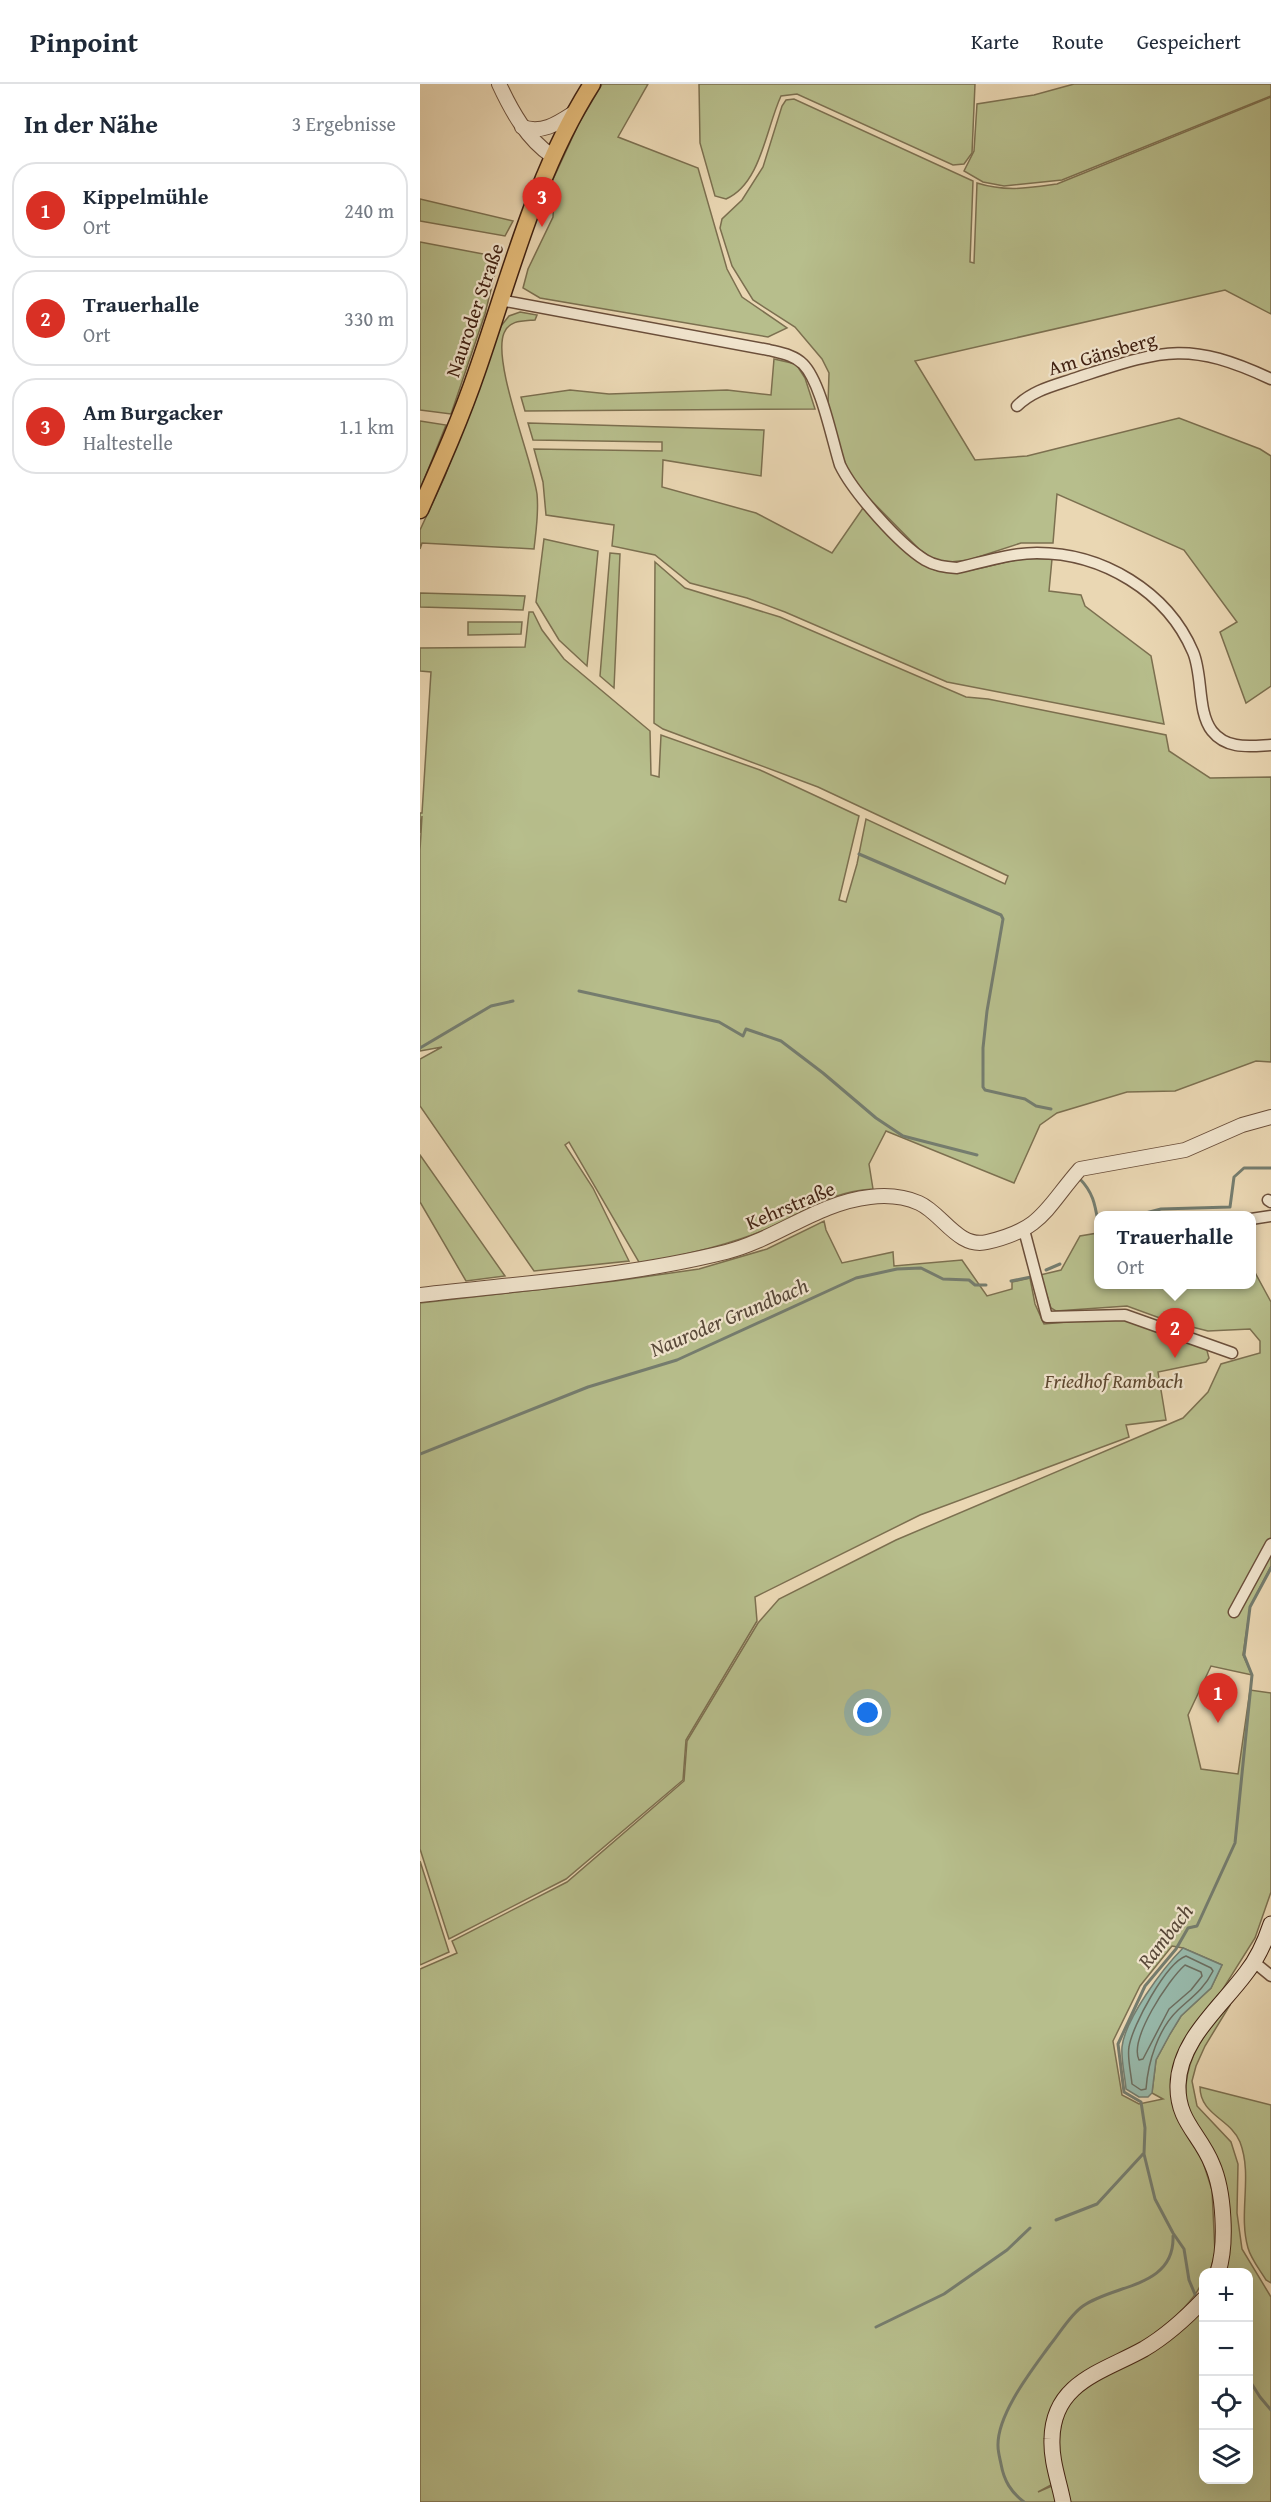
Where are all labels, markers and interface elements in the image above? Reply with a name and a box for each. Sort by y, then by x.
text: Pinpoint [30,21,138,62]
text: Karte [971,26,1019,57]
text: Route [1052,26,1104,57]
text: Gespeichert [1137,26,1241,57]
text: In der Nähe [24,104,158,143]
text: 3 Ergebnisse [292,109,396,138]
pin: 3 [522,178,562,227]
text: Kippelmühle [83,180,208,212]
text: 1 [40,196,51,225]
text: 240 m [344,196,394,225]
text: Ort [83,212,110,241]
street label: Nauroder Straße [438,239,510,381]
text: Trauerhalle [83,288,199,320]
text: 2 [40,304,51,333]
text: 330 m [344,304,394,333]
text: Ort [83,320,110,349]
street label: Am Gänsberg [1045,324,1159,382]
text: Am Burgacker [83,396,223,428]
text: 3 [40,412,51,441]
text: 1.1 km [339,412,394,441]
text: Haltestelle [83,428,173,457]
street label: Kehrstraße [741,1173,839,1237]
popup [1094,1211,1256,1289]
text: Trauerhalle [1117,1220,1233,1252]
text: Ort [1117,1252,1144,1281]
water label: Nauroder Grundbach [644,1269,813,1365]
pin: 2 [1156,1308,1194,1358]
park label: Friedhof Rambach [1044,1366,1183,1395]
pin: 1 [1198,1674,1238,1723]
your location [853,1698,882,1727]
water label: Rambach [1129,1897,1200,1976]
map controls [1199,2268,1253,2484]
button: + [1199,2268,1253,2322]
button: − [1199,2322,1253,2376]
button: locate [1199,2376,1253,2430]
button: layers [1199,2430,1253,2484]

